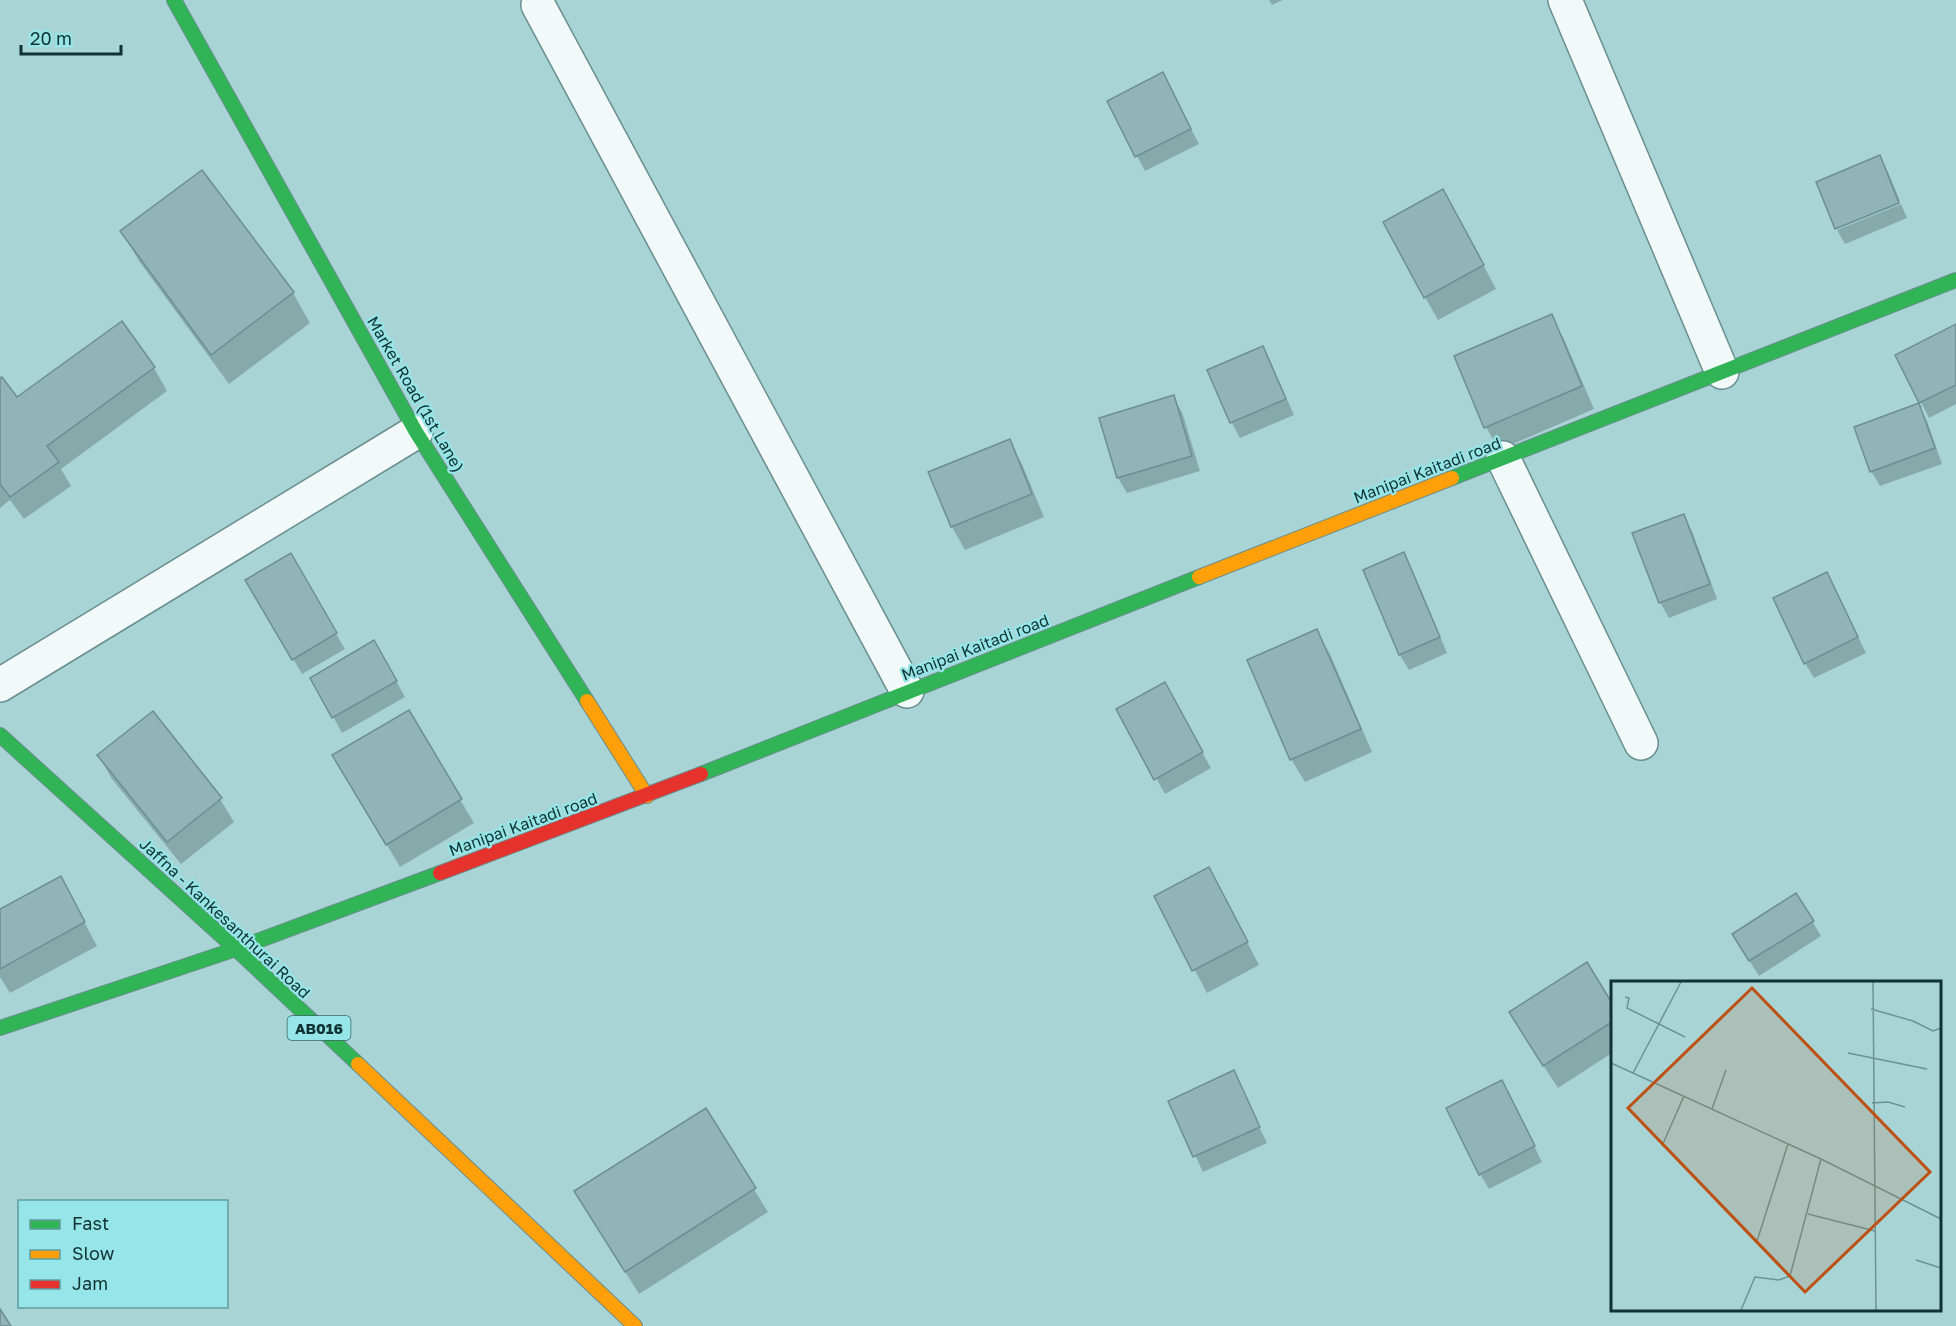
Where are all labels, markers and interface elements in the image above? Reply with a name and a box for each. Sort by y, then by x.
scale bar [21,18,122,56]
text: 20 m [30,27,72,49]
street label: Market Road (1st Lane) [363,312,469,476]
street label: Manipai Kaitadi road [1350,433,1504,507]
street label: Manipai Kaitadi road [898,610,1052,684]
street label: Manipai Kaitadi road [446,788,600,860]
street label: Jaffna - Kankesanthurai Road [135,834,315,1002]
inset map [1611,981,1941,1311]
road number: AB016 [288,1016,350,1040]
legend [18,1200,228,1308]
text: Fast [72,1212,109,1234]
text: Slow [72,1242,115,1264]
text: Jam [72,1272,108,1294]

